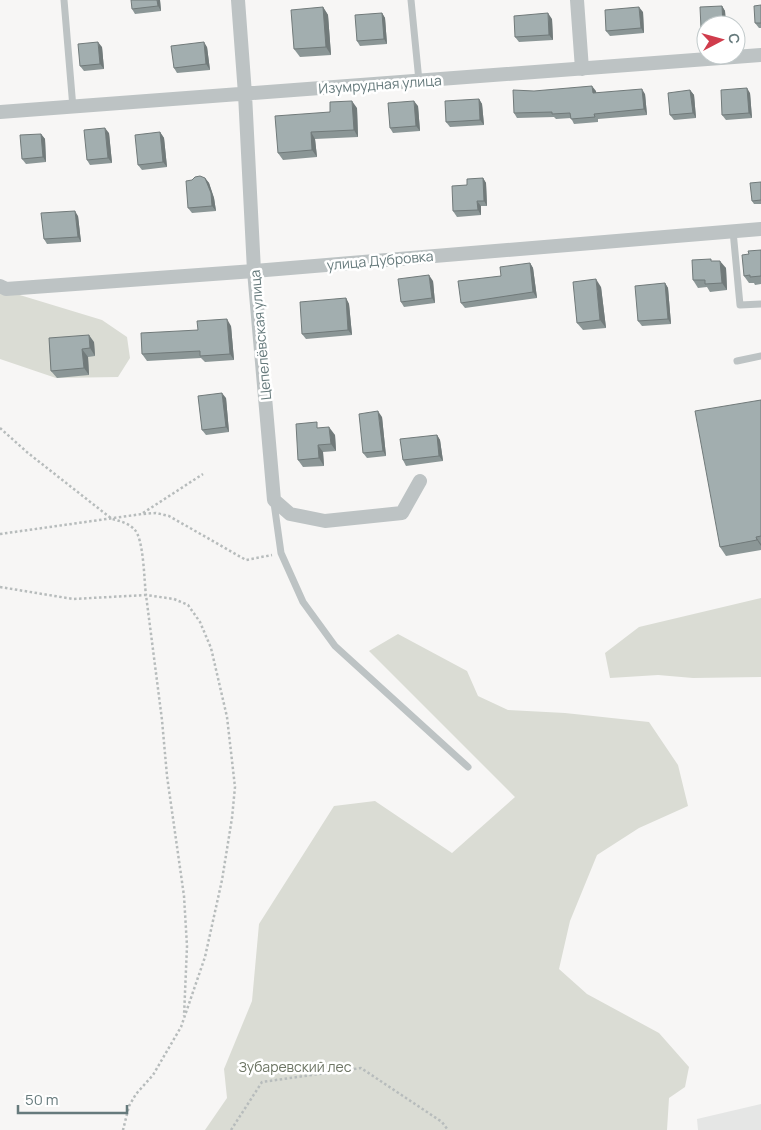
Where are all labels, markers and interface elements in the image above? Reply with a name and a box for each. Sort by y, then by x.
north arrow [696,15,746,65]
text: С [724,32,744,45]
street label: Изумрудная улица [318,70,442,98]
street label: улица Дубровка [326,246,434,274]
street label: Цепелёвская улица [245,269,275,401]
park label: Зубаревский лес [238,1057,352,1076]
scale bar [18,1082,126,1114]
text: 50 m [25,1089,59,1110]

